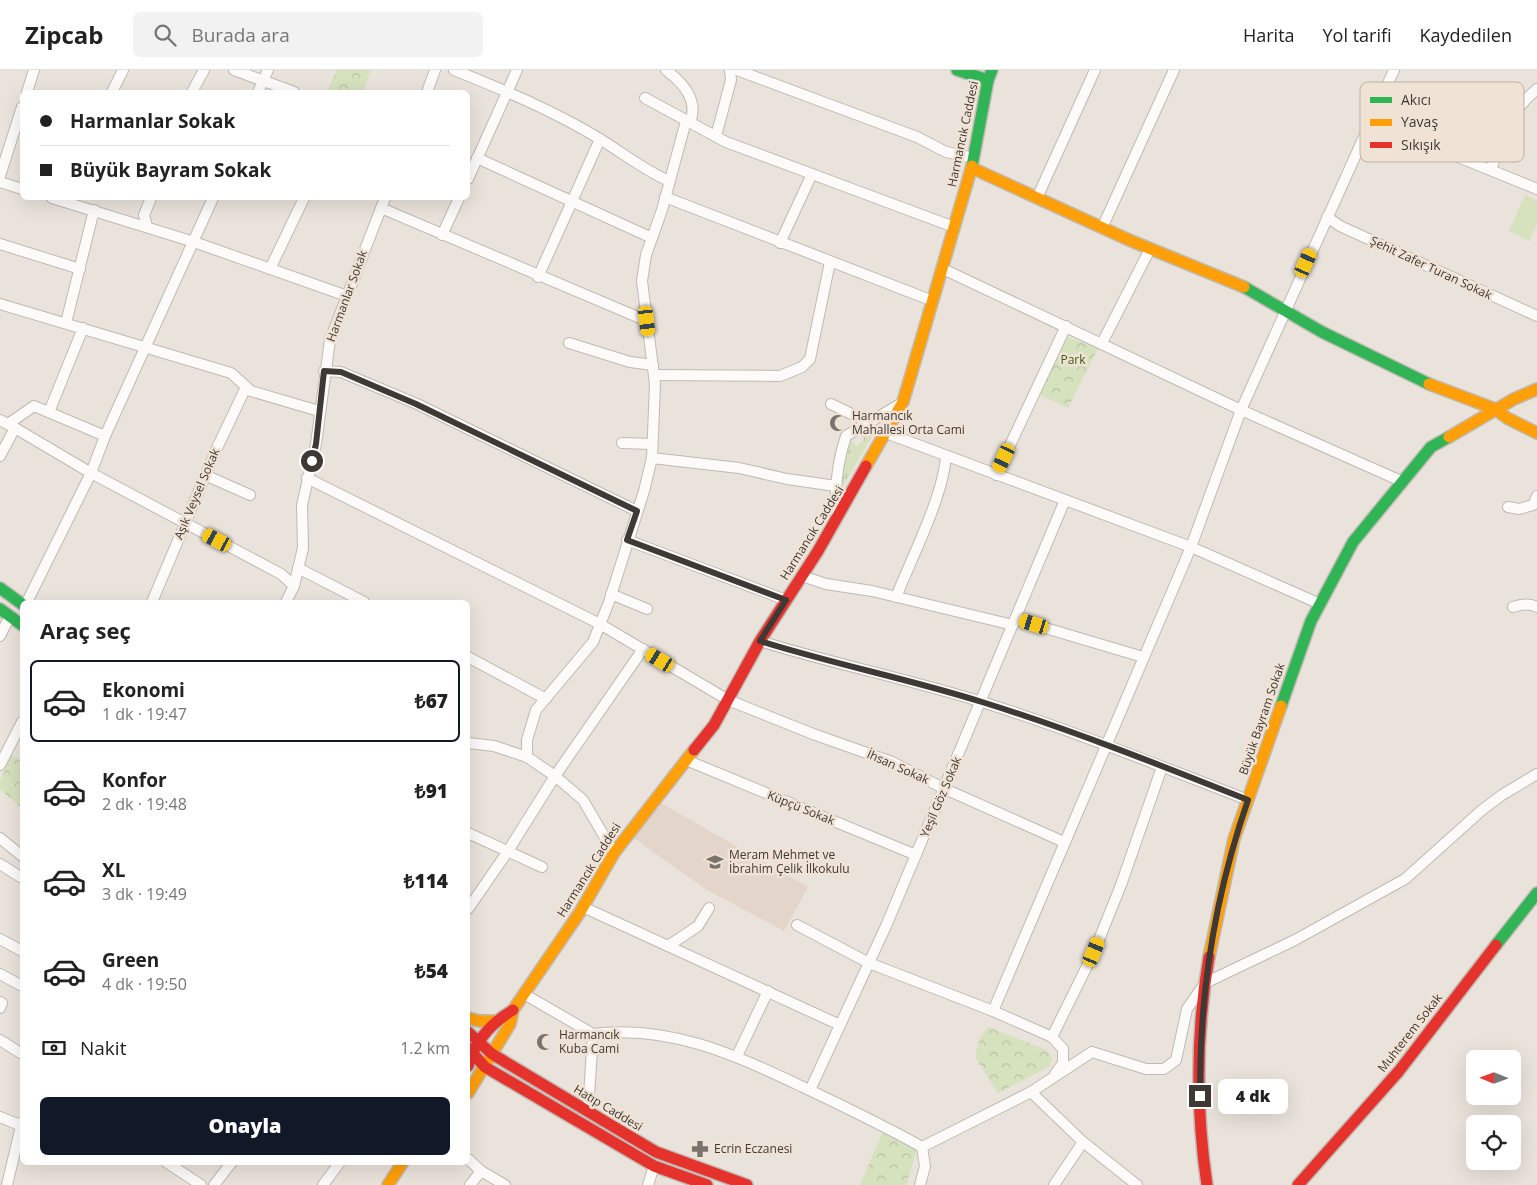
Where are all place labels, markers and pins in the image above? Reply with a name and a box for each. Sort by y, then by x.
place label: Harmancık Mahallesi Orta Cami [852,407,965,438]
mosque icon: Harmancık Mahallesi Orta Cami [828,413,848,433]
place label: Meram Mehmet ve İbrahim Çelik İlkokulu [729,846,850,877]
school or university icon: Meram Mehmet ve İbrahim Çelik İlkokulu [705,852,725,872]
place label: Harmancık Kuba Cami [559,1026,620,1057]
mosque icon: Harmancık Kuba Cami [535,1032,555,1052]
pharmacy icon: Ecrin Eczanesi [690,1139,710,1159]
place label: Ecrin Eczanesi [714,1140,792,1157]

